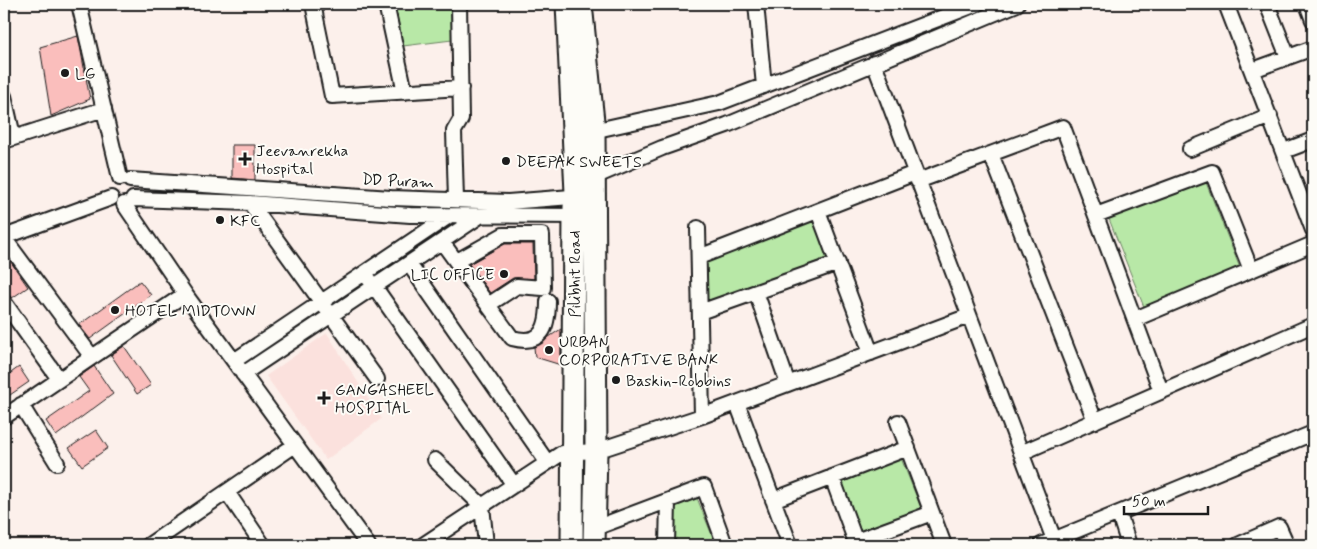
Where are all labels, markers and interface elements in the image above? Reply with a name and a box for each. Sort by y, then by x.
place label: LG [75,64,96,85]
marker: LG [59,67,71,79]
place label: Jeevanrekha Hospital [256,141,349,180]
marker: Jeevanrekha Hospital [238,152,252,166]
place label: DEEPAK SWEETS [516,152,642,173]
marker: DEEPAK SWEETS [500,155,512,167]
street label: DD Puram [361,169,434,194]
place label: KFC [230,211,260,232]
marker: KFC [214,214,226,226]
street label: Pilibhit Road [565,230,586,318]
place label: LIC OFFICE [411,265,494,286]
marker: LIC OFFICE [498,268,510,280]
place label: HOTEL MIDTOWN [125,301,256,322]
marker: HOTEL MIDTOWN [109,304,121,316]
place label: URBAN CORPORATIVE BANK [559,332,718,371]
marker: URBAN CORPORATIVE BANK [543,344,555,356]
place label: Baskin-Robbins [626,371,731,392]
marker: Baskin-Robbins [610,374,622,386]
place label: GANGASHEEL HOSPITAL [335,380,434,419]
marker: GANGASHEEL HOSPITAL [317,391,331,405]
scale bar [1124,484,1208,516]
text: 50 m [1132,492,1166,512]

